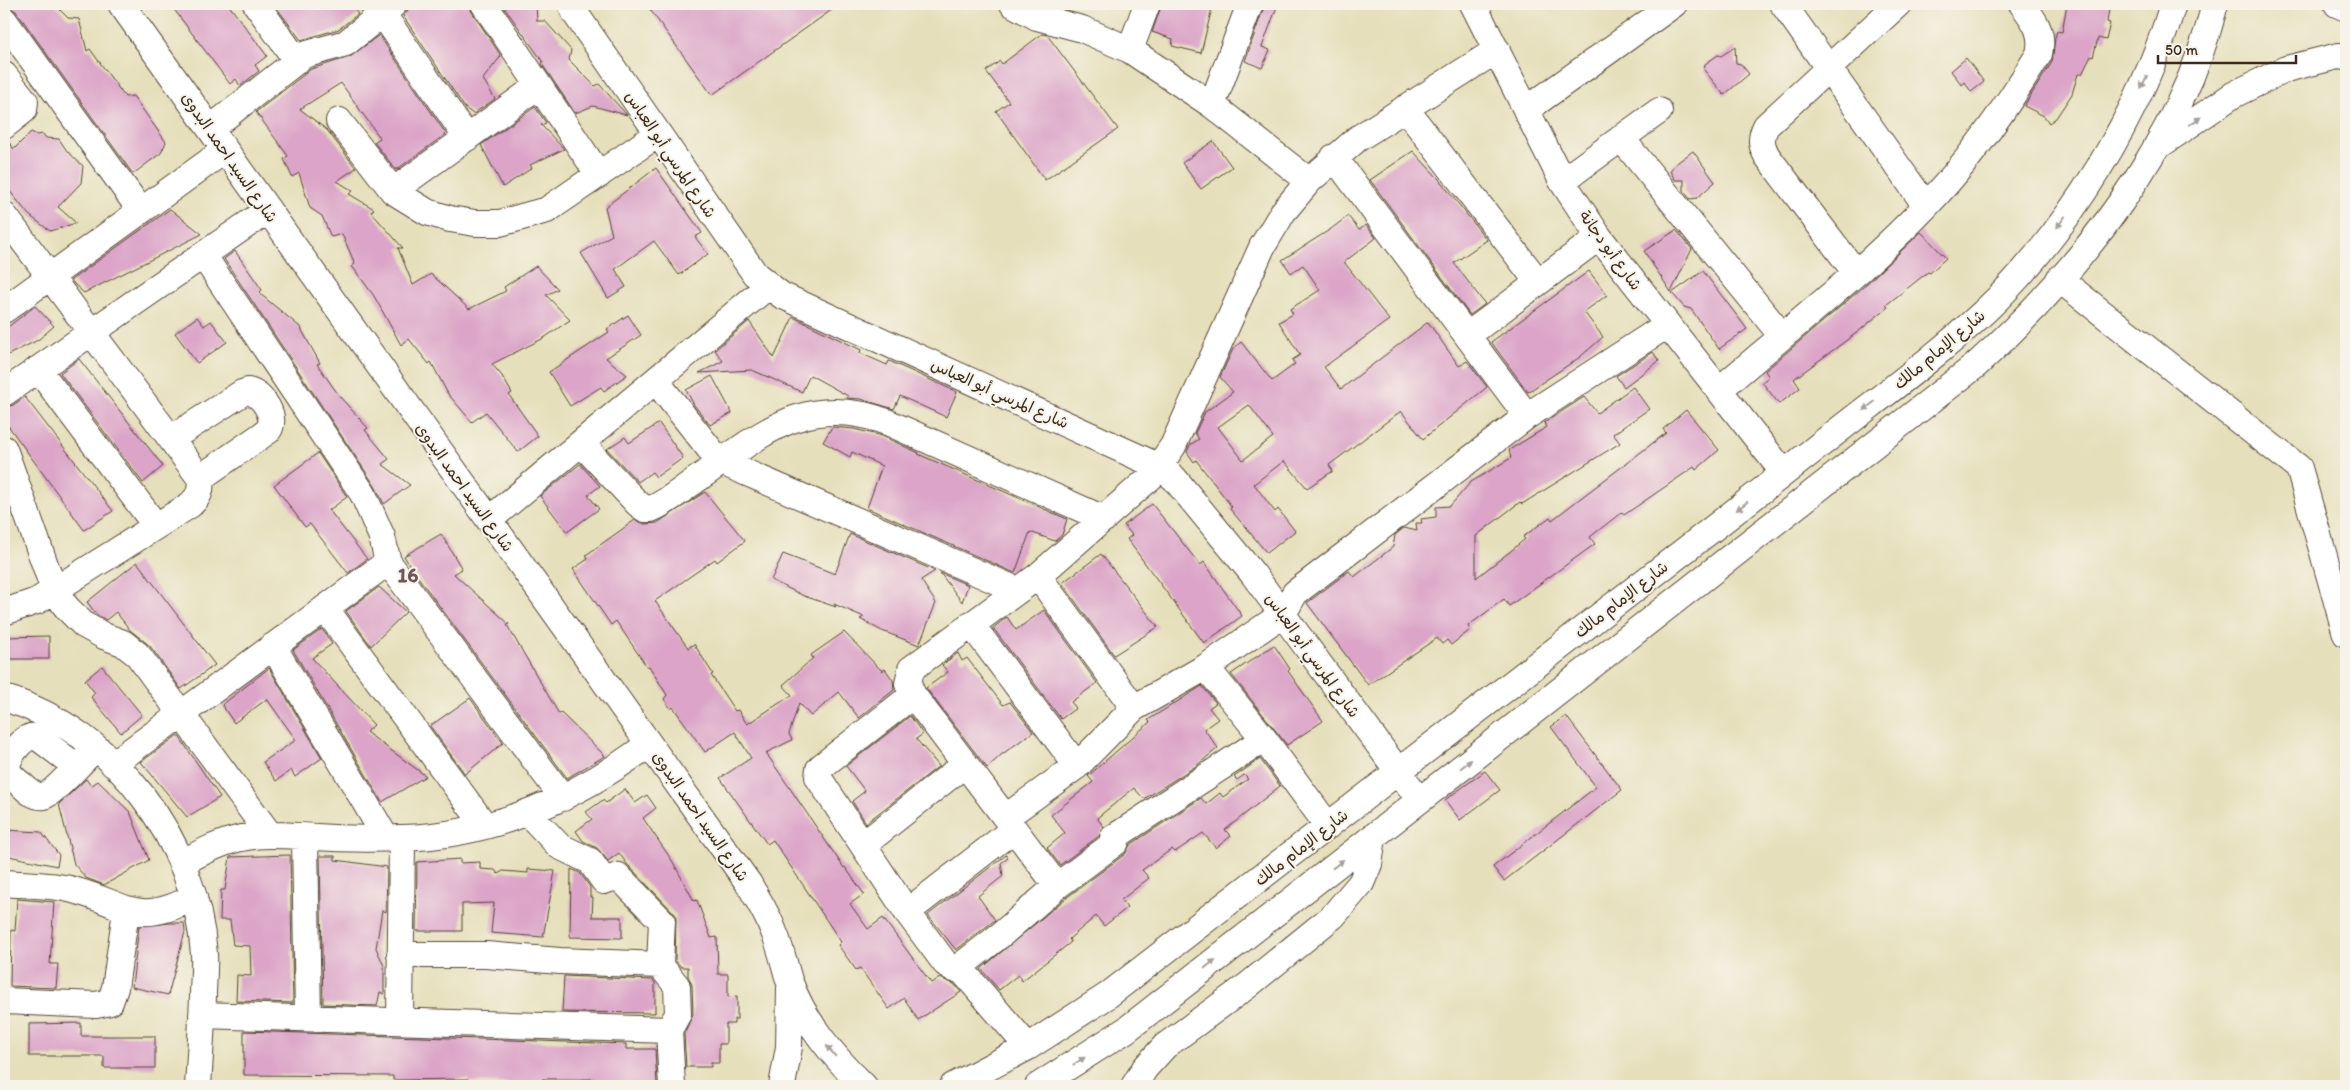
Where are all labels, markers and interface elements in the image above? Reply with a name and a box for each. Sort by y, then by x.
scale bar [2158,32,2295,64]
text: 50 m [2165,41,2198,59]
one-way arrow [2140,75,2148,89]
street label: شارع المرسي أبو العباس [617,87,720,224]
street label: شارع السيد احمد البدوى [176,89,282,227]
one-way arrow [2188,116,2201,126]
street label: شارع أبو دجانة [1574,207,1646,295]
one-way arrow [2056,215,2066,228]
street label: شارع الإمام مالك [1890,306,1991,395]
street label: شارع المرسي أبو العباس [926,355,1072,437]
one-way arrow [1863,401,1876,412]
street label: شارع السيد احمد البدوى [410,419,518,556]
one-way arrow [1735,501,1748,512]
street label: شارع الإمام مالك [1571,557,1674,644]
district label: 16 [398,562,418,587]
street label: شارع المرسي أبو العباس [1257,590,1364,724]
street label: شارع السيد احمد البدوى [647,748,753,886]
one-way arrow [1459,759,1472,770]
street label: شارع الإمام مالك [1251,805,1354,892]
one-way arrow [1331,859,1344,870]
one-way arrow [1203,959,1216,970]
one-way arrow [825,1045,836,1058]
one-way arrow [1073,1056,1086,1066]

